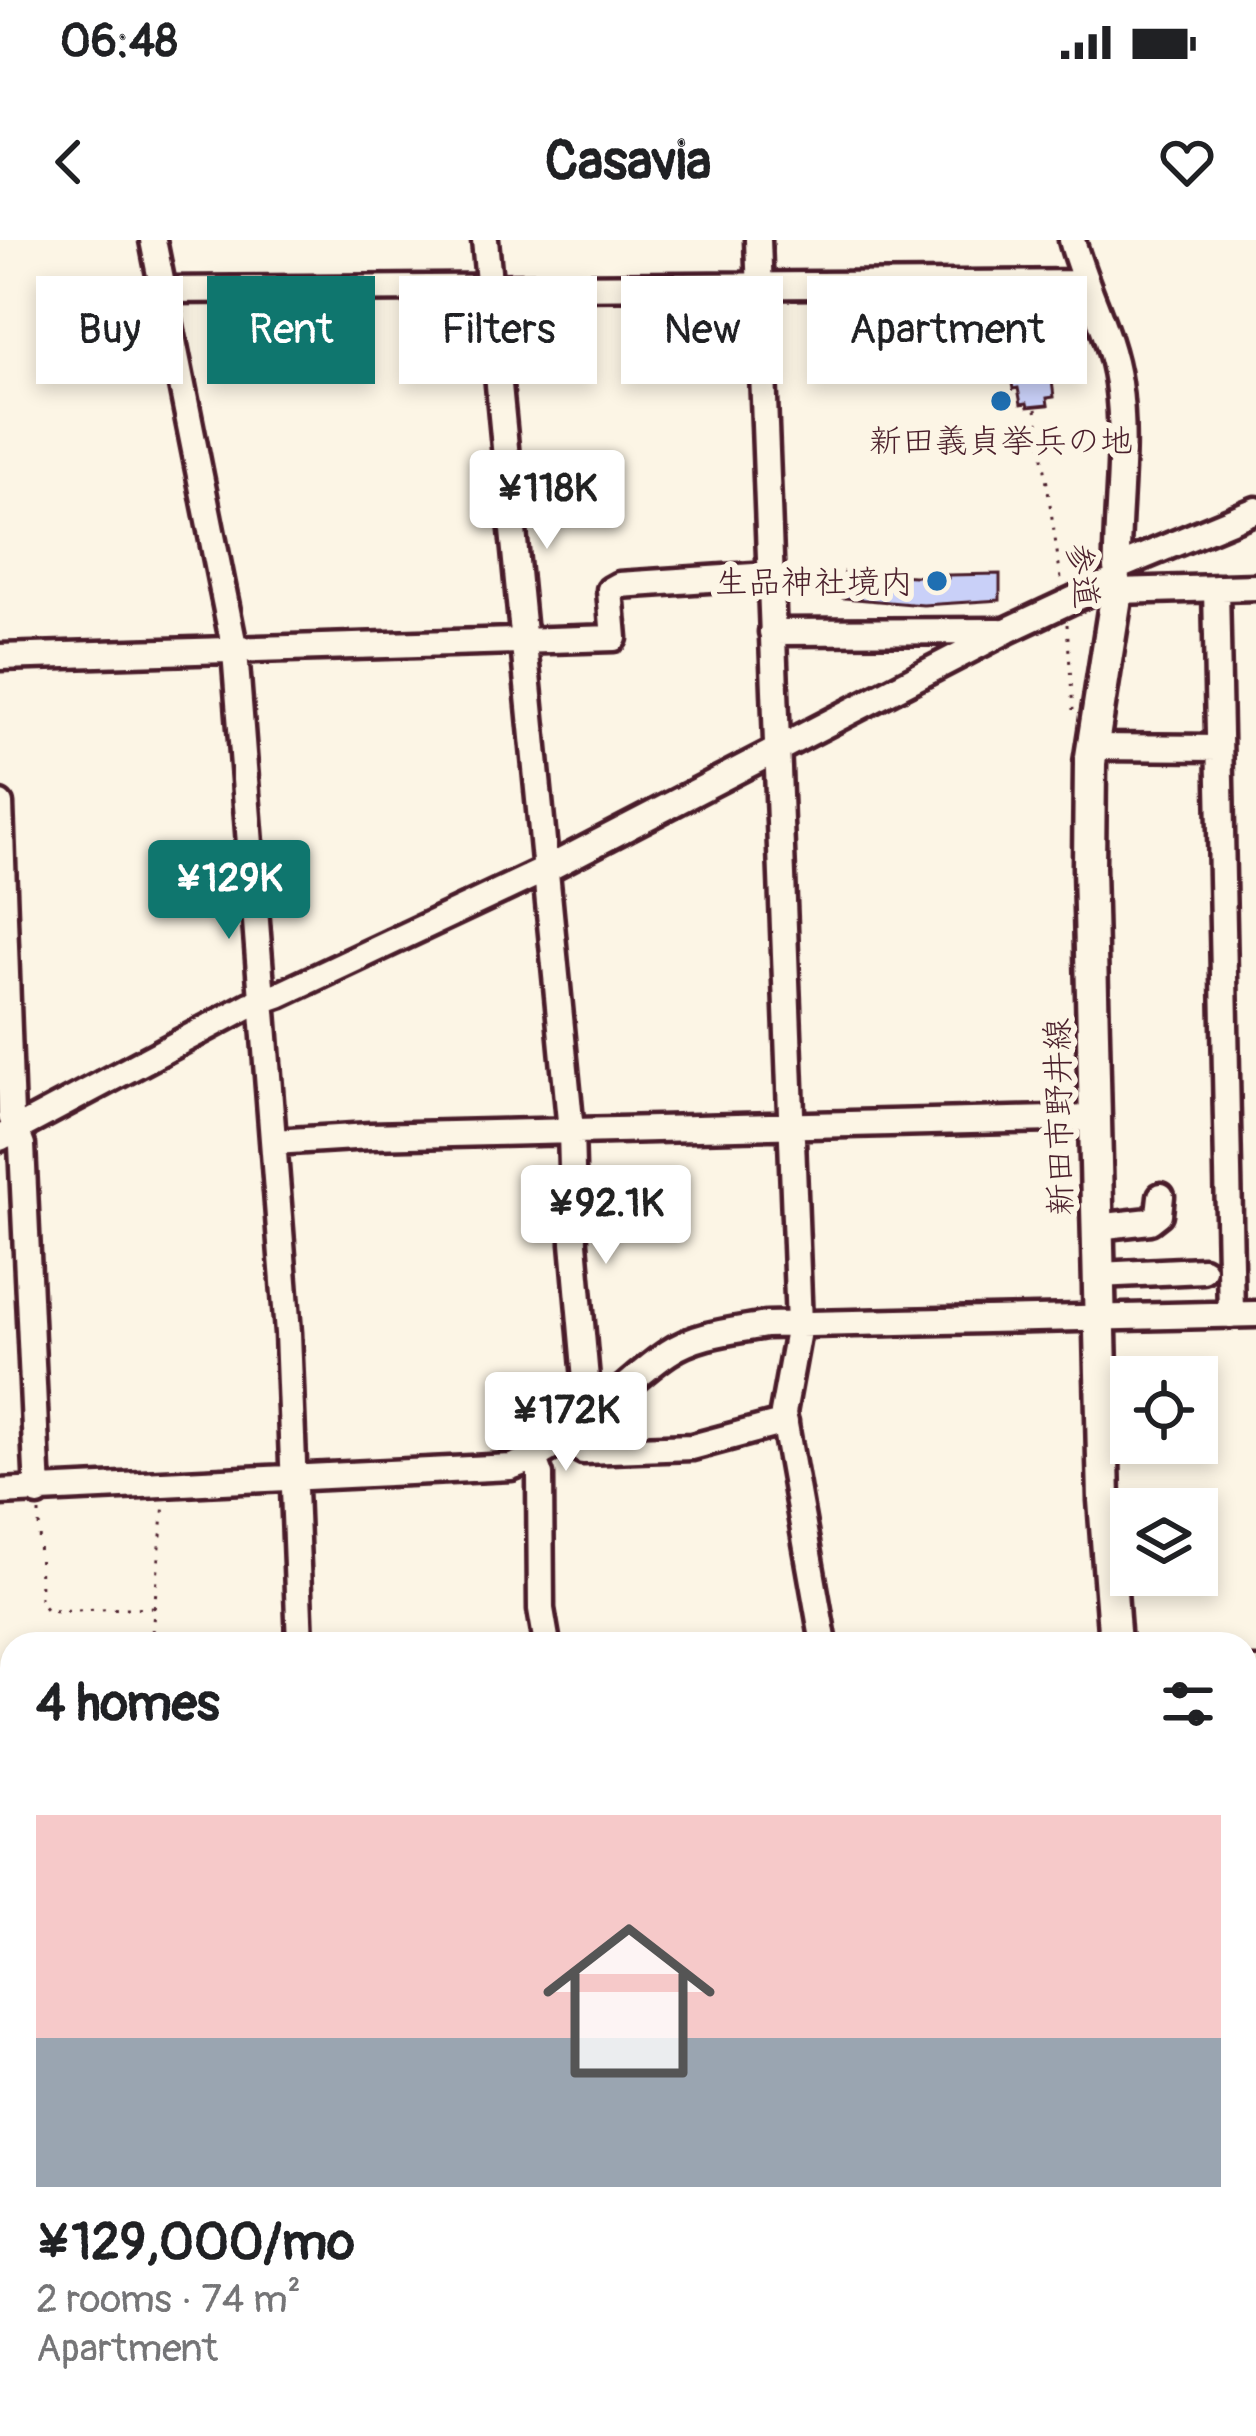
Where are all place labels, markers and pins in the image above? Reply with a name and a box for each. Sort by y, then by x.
marker: 新田義貞挙兵の地 [988,388,1014,414]
place label: 新田義貞挙兵の地 [869,421,1133,462]
pin: ¥118K [463,450,631,552]
place label: 生品神社境内 [715,562,913,603]
marker: 生品神社境内 [924,568,950,594]
pin: ¥129K [145,840,313,942]
pin: ¥92.1K [508,1165,704,1267]
pin: ¥172K [482,1372,650,1474]

